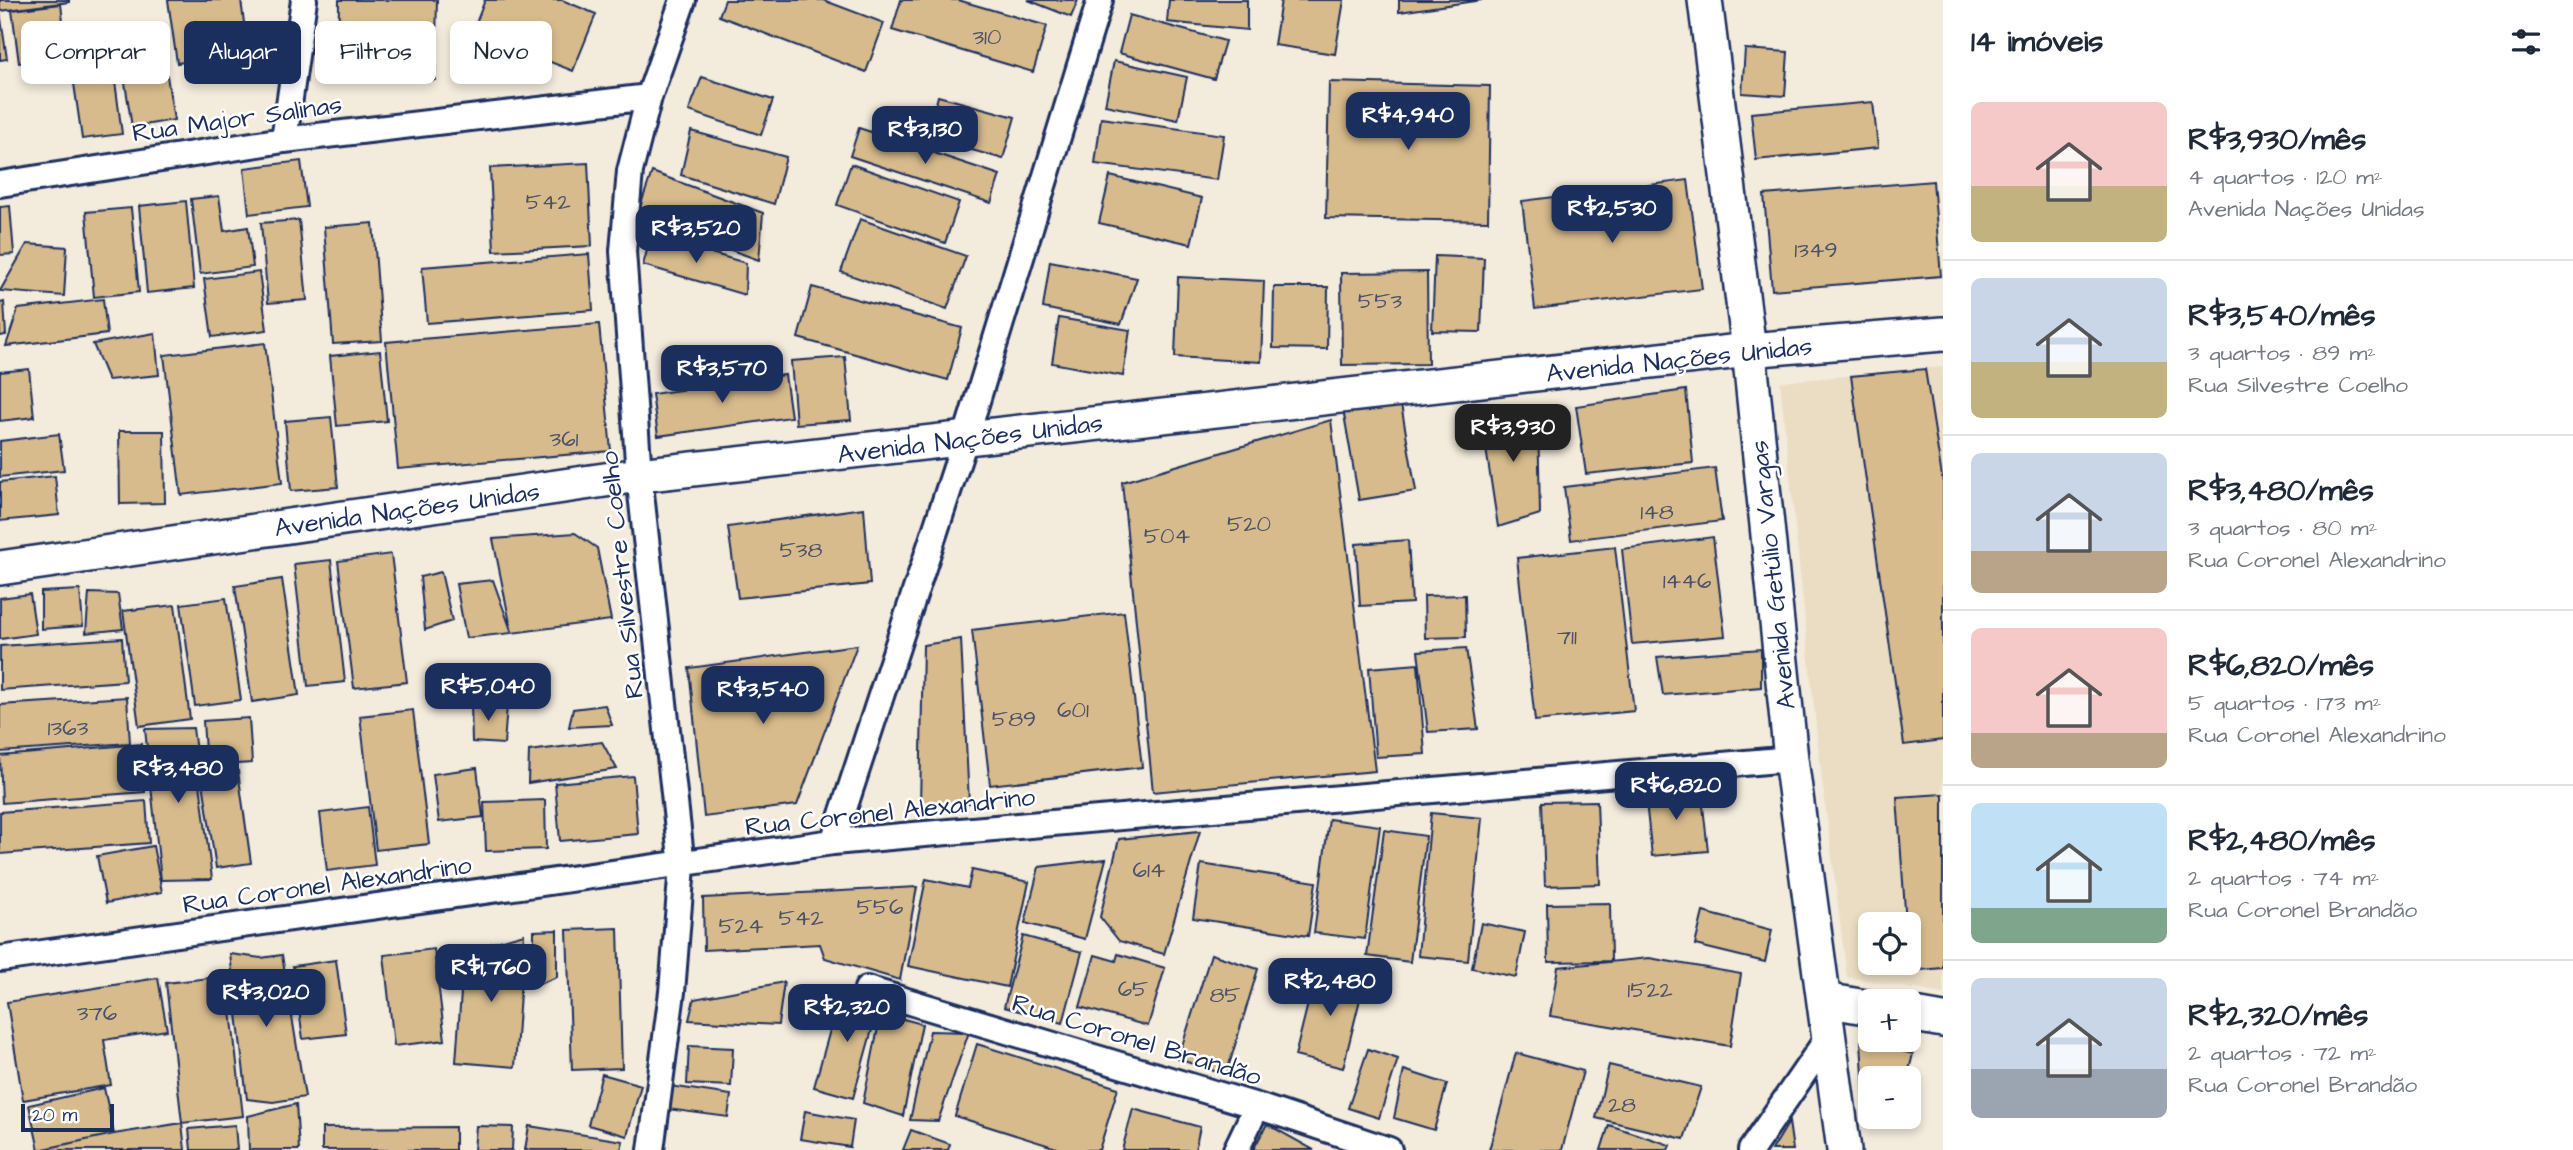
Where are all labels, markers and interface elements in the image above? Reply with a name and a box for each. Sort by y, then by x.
chip: Comprar [21,21,170,84]
chip: Alugar [184,21,301,84]
chip: Filtros [315,21,436,84]
chip: Novo [450,21,552,84]
house number: 310 [972,21,1002,53]
text: 14 imóveis [1971,21,2103,63]
icon: filters [2507,23,2545,61]
street label: Rua Major Salinas [130,86,344,152]
pin: R$4,940 [1343,92,1473,152]
text: R$4,940 [1362,99,1454,131]
pin: R$3,130 [860,106,990,166]
text: R$3,130 [888,113,962,145]
text: R$3,930/mês [2188,119,2366,161]
icon: home [2027,130,2111,214]
text: 4 quartos · 120 m² [2188,161,2383,193]
house number: 542 [525,186,571,218]
pin: R$2,530 [1547,186,1677,245]
text: R$2,530 [1568,192,1656,224]
text: Avenida Nações Unidas [2188,193,2425,225]
pin: R$3,520 [631,205,761,265]
text: R$3,520 [652,212,740,244]
house number: 1349 [1794,234,1838,266]
house number: 553 [1358,285,1402,317]
text: R$3,540/mês [2188,295,2376,337]
icon: home [2027,306,2111,390]
street label: Avenida Nações Unidas [1544,328,1814,392]
text: 3 quartos · 89 m² [2188,337,2376,369]
pin: R$3,570 [657,346,787,405]
text: R$3,570 [677,352,767,384]
text: Rua Silvestre Coelho [2188,369,2408,401]
street label: Avenida Nações Unidas [835,405,1105,473]
pin: R$3,930 [1448,405,1578,464]
text: R$3,930 [1471,411,1555,443]
house number: 361 [549,423,579,455]
street label: Avenida Getúlio Vargas [1741,438,1807,711]
street label: Rua Silvestre Coelho [591,449,653,700]
text: R$3,480/mês [2188,470,2374,512]
street label: Avenida Nações Unidas [272,474,542,546]
icon: home [2027,481,2111,565]
house number: 148 [1640,496,1674,528]
house number: 520 [1227,508,1271,540]
text: 3 quartos · 80 m² [2188,512,2377,544]
house number: 504 [1144,520,1191,552]
house number: 538 [780,534,823,566]
text: Rua Coronel Alexandrino [2188,544,2446,576]
house number: 1446 [1663,565,1711,597]
house number: 711 [1557,621,1577,653]
text: R$6,820/mês [2188,645,2374,687]
icon: home [2027,656,2111,740]
pin: R$5,040 [423,664,553,723]
pin: R$3,540 [698,666,828,726]
text: R$5,040 [441,670,535,702]
text: R$3,540 [717,673,809,705]
text: 5 quartos · 173 m² [2188,687,2381,719]
house number: 601 [1057,694,1089,726]
house number: 589 [992,703,1036,735]
house number: 1363 [48,712,89,744]
text: Rua Coronel Alexandrino [2188,719,2446,751]
pin: R$3,480 [113,746,243,805]
text: R$3,480 [133,752,223,784]
pin: R$6,820 [1611,762,1741,822]
text: R$6,820 [1631,769,1721,801]
street label: Rua Coronel Alexandrino [743,779,1037,845]
text: R$2,480/mês [2188,820,2376,862]
icon: home [2027,831,2111,915]
street label: Rua Coronel Alexandrino [180,847,474,923]
house number: 614 [1132,854,1166,886]
text: 2 quartos · 74 m² [2188,862,2379,894]
house number: 556 [857,891,904,923]
text: Rua Coronel Brandão [2188,894,2417,926]
house number: 542 [778,902,824,934]
house number: 524 [718,910,764,942]
map controls [1858,912,1921,1129]
button: locate [1858,912,1921,975]
pin: R$1,760 [426,944,556,1004]
text: R$1,760 [451,951,531,983]
pin: R$2,480 [1265,958,1395,1018]
text: R$2,480 [1284,965,1376,997]
pin: R$3,020 [201,970,331,1029]
house number: 65 [1118,973,1148,1005]
house number: 1522 [1627,974,1673,1006]
text: R$3,020 [222,976,310,1008]
house number: 85 [1209,979,1241,1011]
pin: R$2,320 [782,984,912,1044]
street label: Rua Coronel Brandão [1008,985,1266,1095]
button: + [1858,989,1921,1052]
text: R$2,320 [804,991,890,1023]
text: R$2,320/mês [2188,995,2368,1037]
house number: 376 [77,997,117,1029]
icon: home [2027,1006,2111,1090]
text: 2 quartos · 72 m² [2188,1037,2377,1069]
button: − [1858,1066,1921,1129]
text: Rua Coronel Brandão [2188,1069,2417,1101]
house number: 28 [1608,1089,1636,1121]
scale bar [21,1101,114,1133]
text: 20 m [32,1102,77,1129]

